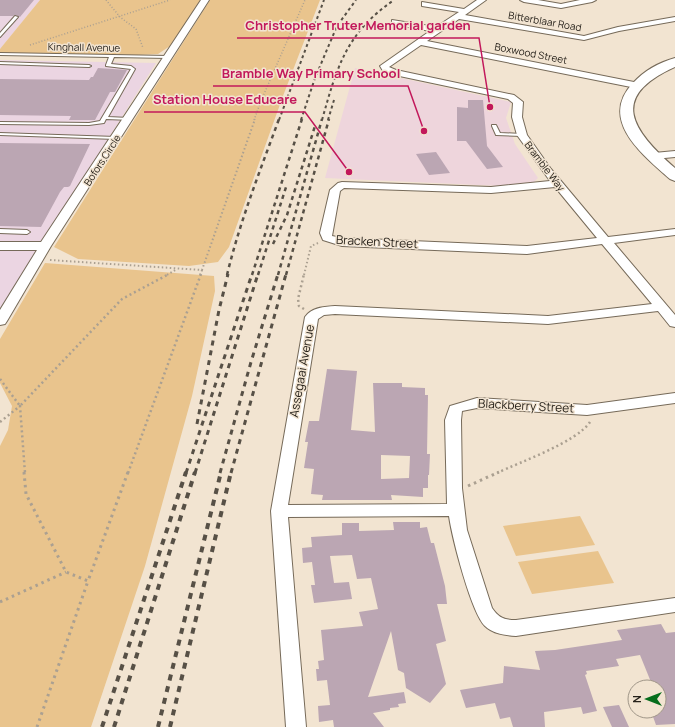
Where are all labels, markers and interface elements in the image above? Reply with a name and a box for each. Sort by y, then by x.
street label: Bitterblaar Road [507,8,583,34]
callout: Christopher Truter Memorial garden [237,13,479,38]
text: Christopher Truter Memorial garden [245,16,471,34]
street label: Kinghall Avenue [48,39,121,55]
street label: Boxwood Street [493,39,569,67]
callout: Bramble Way Primary School [213,61,408,86]
text: Bramble Way Primary School [222,64,400,82]
callout: Station House Educare [144,87,305,112]
text: Station House Educare [153,90,297,108]
street label: Bofors Circle [80,132,124,188]
street label: Bramble Way [522,138,569,194]
street label: Bracken Street [336,231,419,252]
street label: Assegaai Avenue [285,323,318,419]
street label: Blackberry Street [478,394,575,417]
north arrow [627,679,667,719]
text: N [629,695,644,703]

